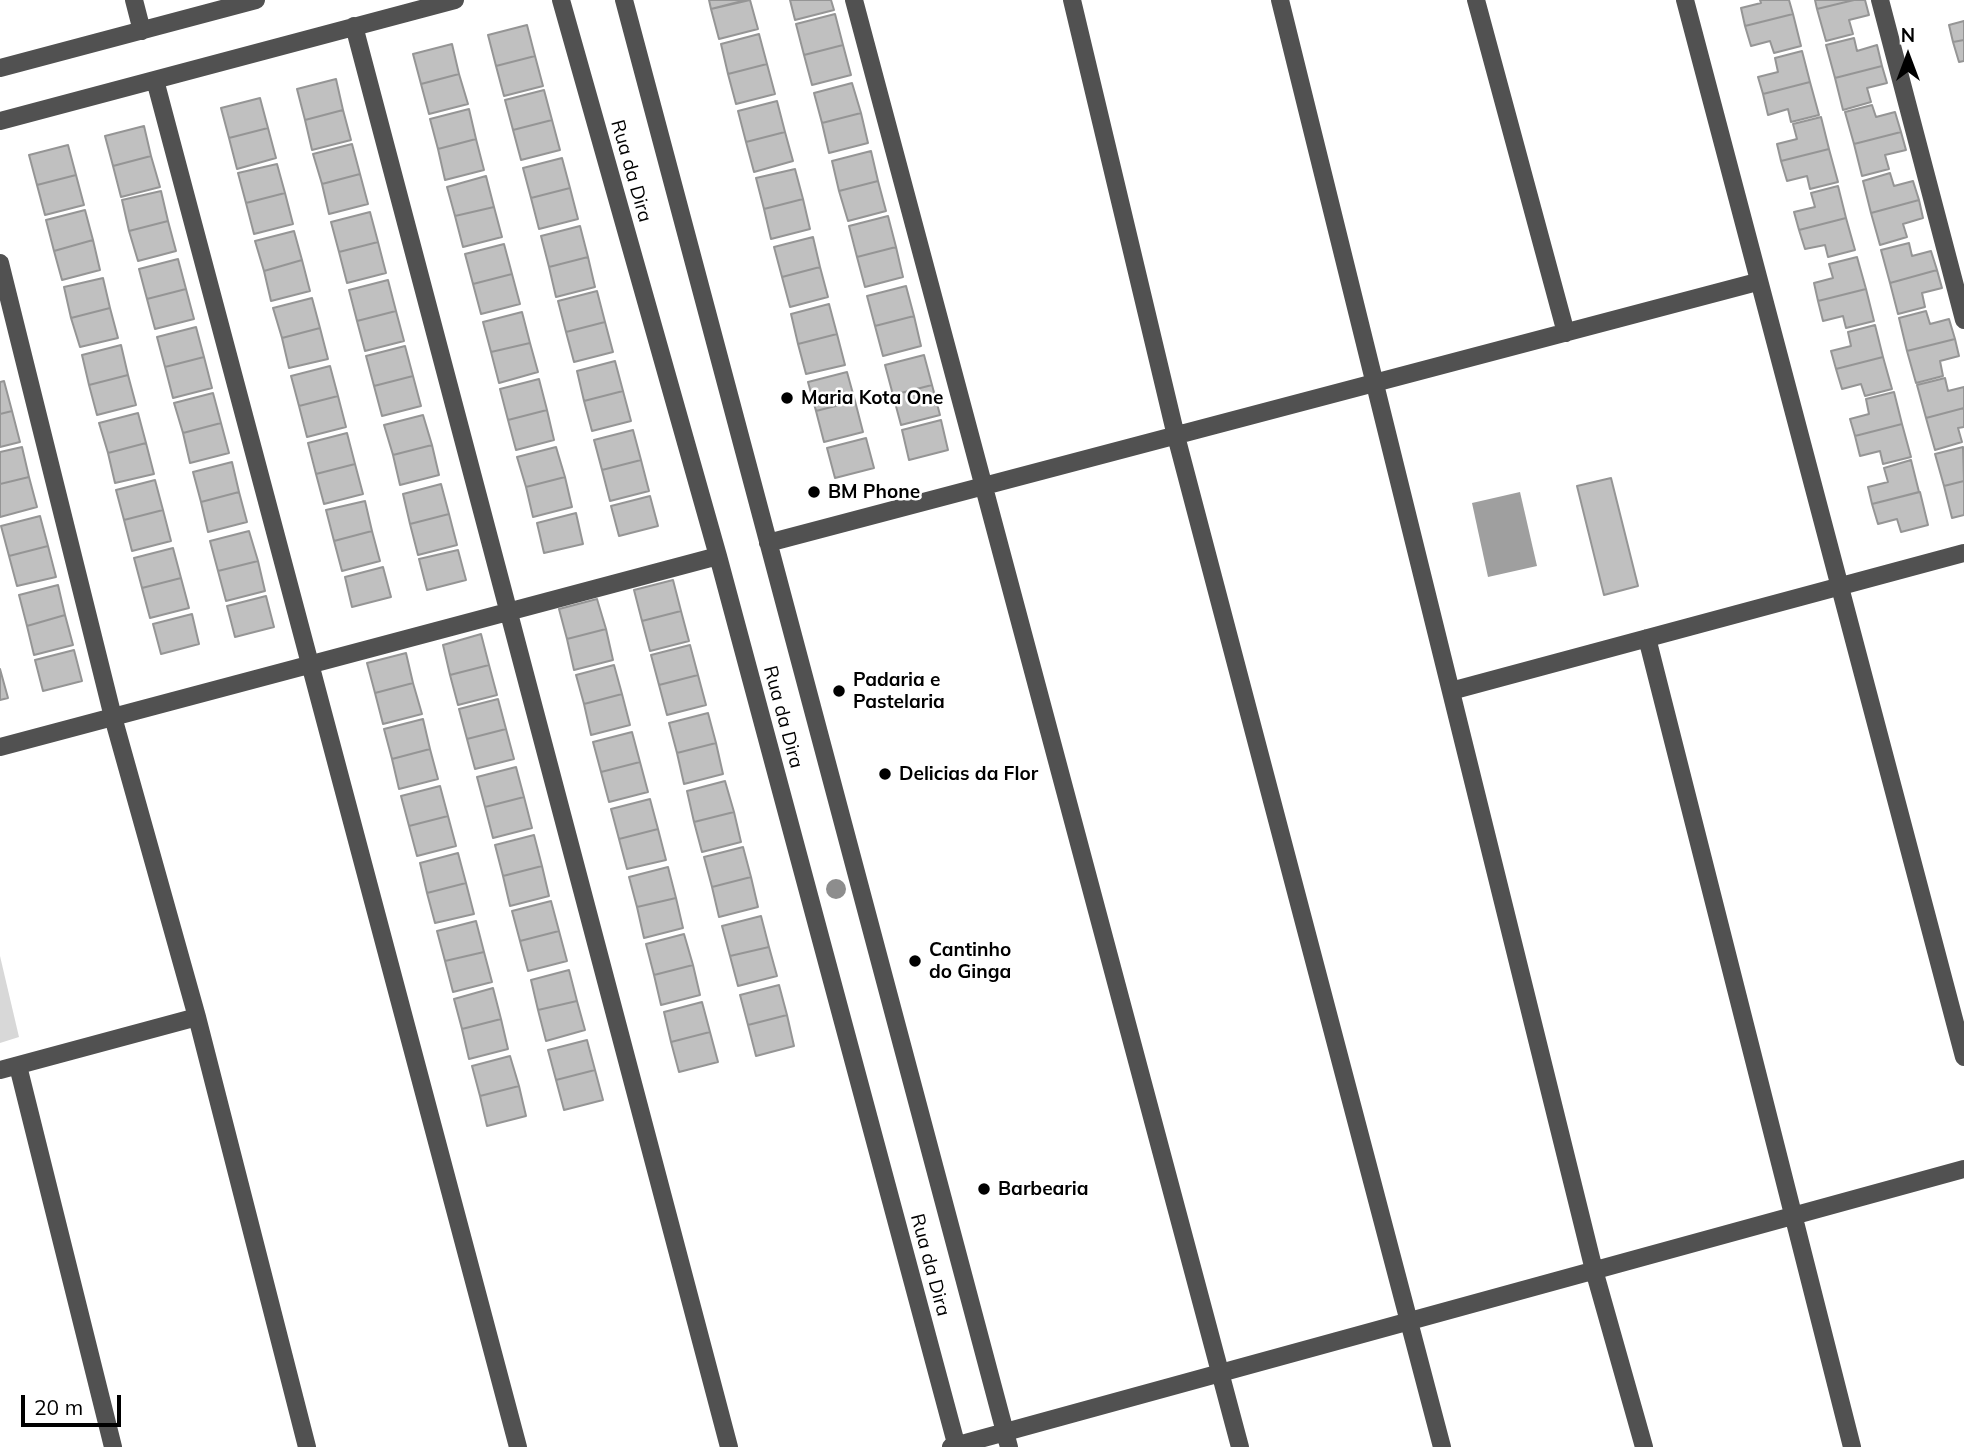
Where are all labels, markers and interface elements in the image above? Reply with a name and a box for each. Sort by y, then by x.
north arrow [1873,21,1943,91]
text: N [1901,23,1915,47]
street label: Rua da Dira [606,117,656,225]
place label: Maria Kota One [801,387,943,409]
marker: Maria Kota One [779,390,795,406]
place label: BM Phone [828,481,920,503]
marker: BM Phone [806,484,822,500]
street label: Rua da Dira [758,663,808,771]
place label: Padaria e Pastelaria [853,669,945,713]
marker: Padaria e Pastelaria [831,683,847,699]
place label: Delicias da Flor [899,763,1038,785]
marker: Delicias da Flor [877,766,893,782]
place label: Cantinho do Ginga [929,939,1011,983]
marker: Cantinho do Ginga [907,953,923,969]
place label: Barbearia [998,1178,1089,1200]
marker: Barbearia [976,1181,992,1197]
street label: Rua da Dira [905,1211,955,1319]
scale bar [24,1380,124,1424]
text: 20 m [34,1394,83,1420]

